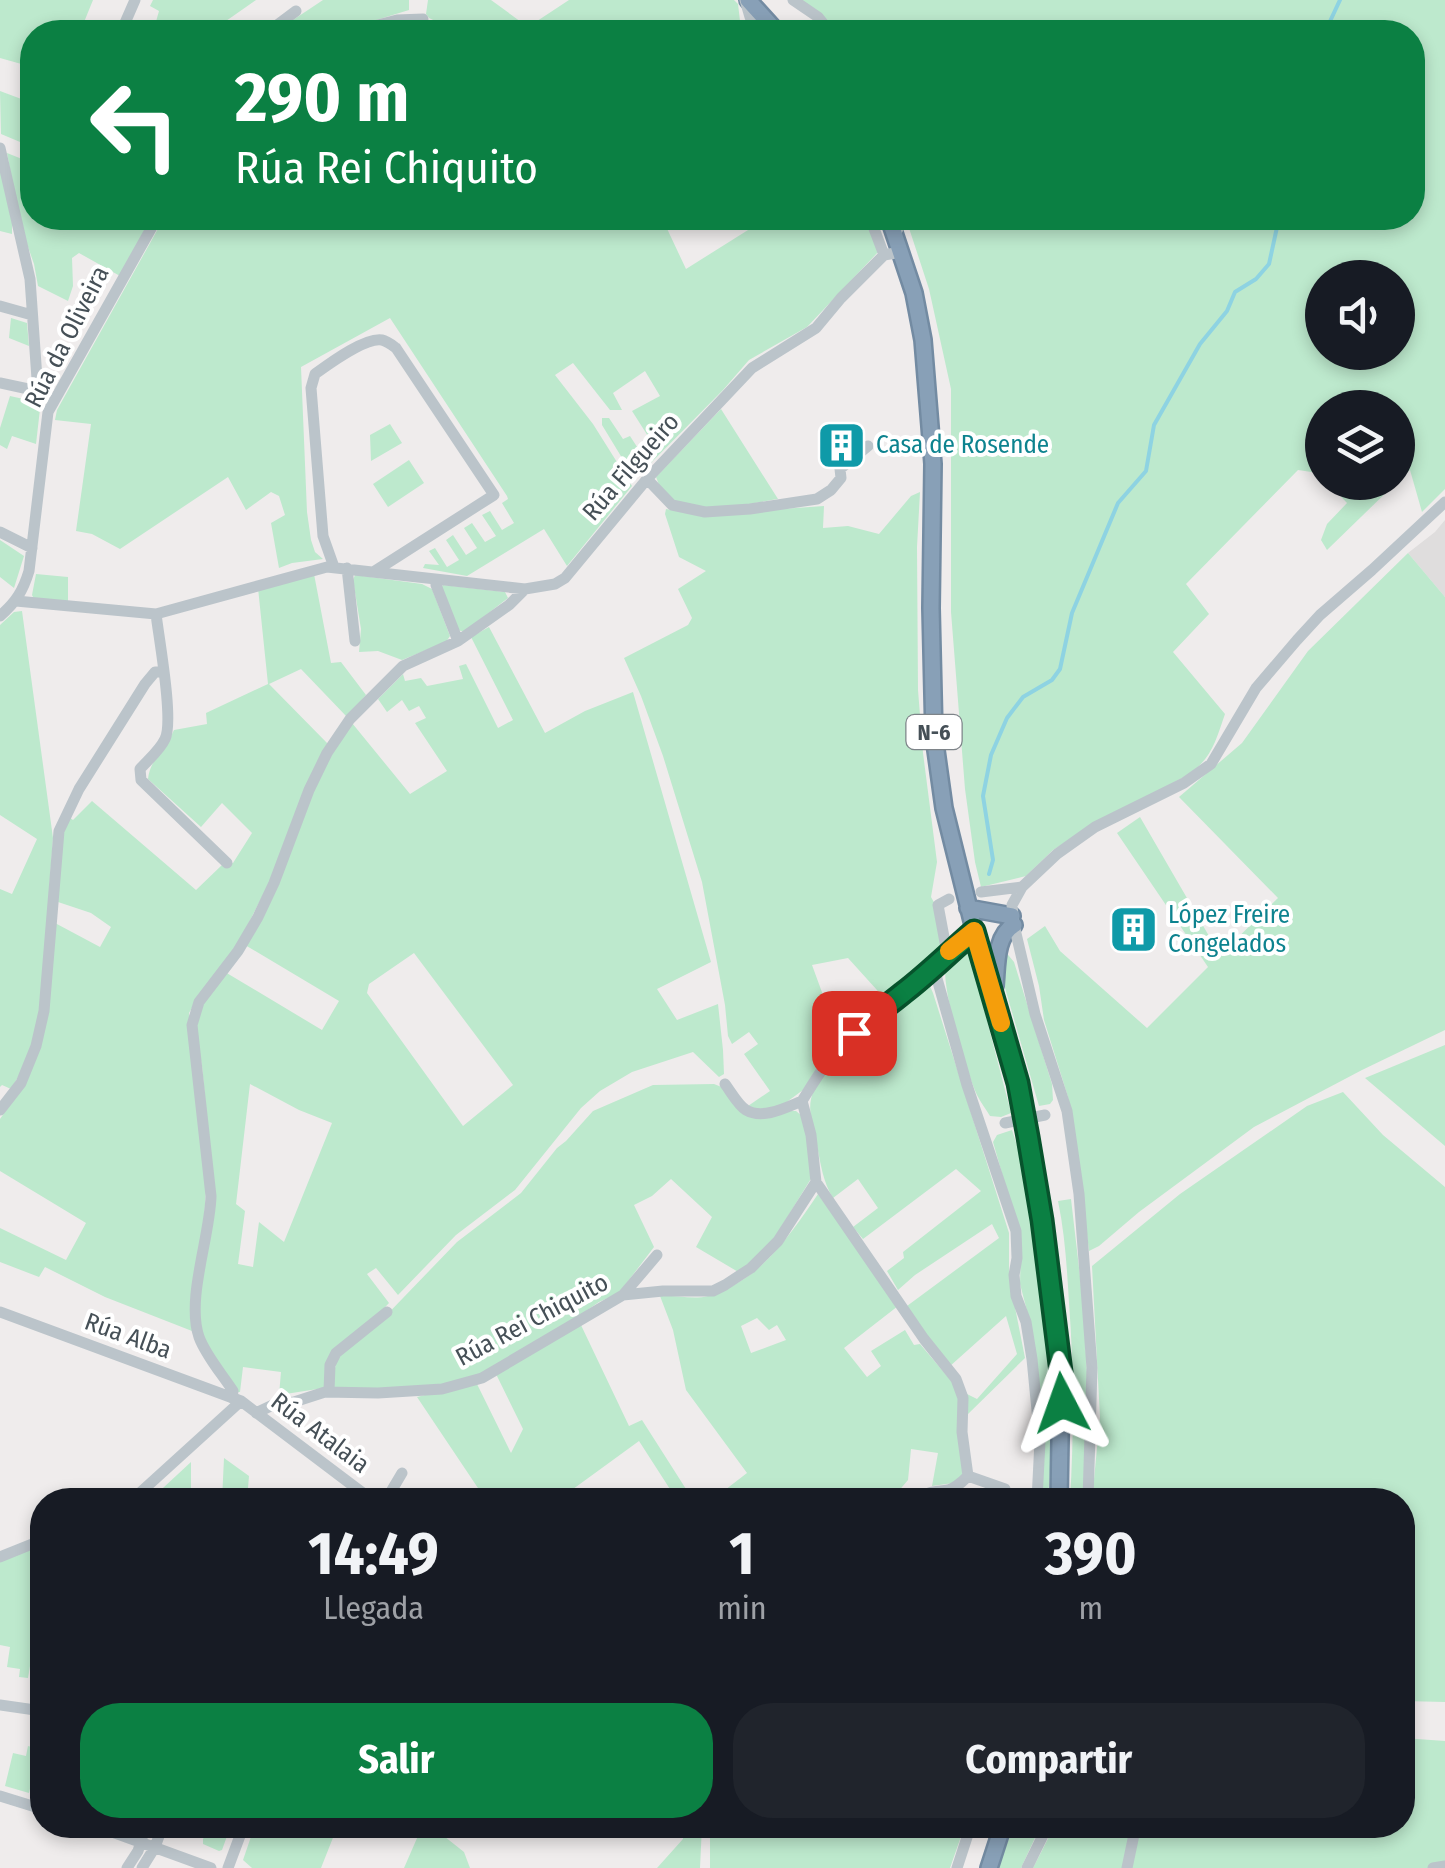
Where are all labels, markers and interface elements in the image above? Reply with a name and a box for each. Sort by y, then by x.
text: 290 m [235,56,409,140]
icon: left [70,60,200,190]
text: Rúa Rei Chiquito [235,141,538,195]
map controls [1305,260,1415,500]
button: sound [1305,260,1415,370]
street label: Rúa da Oliveira [18,261,116,413]
button: layers [1305,390,1415,500]
street label: Rúa Filgueiro [576,407,686,527]
building icon: Casa de Rosende [815,419,867,471]
place label: Casa de Rosende [876,430,1049,460]
road number: N-6 [906,715,962,749]
place label: López Freire Congelados [1168,900,1290,959]
building icon: López Freire Congelados [1107,903,1159,955]
pin [812,991,897,1076]
icon: arrive [827,1006,882,1061]
street label: Rúa Rei Chiquito [451,1267,613,1373]
street label: Rúa Alba [81,1307,175,1365]
position arrow [1010,1351,1114,1455]
street label: Rúa Atalaia [265,1386,375,1480]
text: 14:49 [308,1518,439,1590]
text: 1 [729,1518,755,1590]
text: 390 [1045,1518,1137,1590]
text: Llegada [323,1589,424,1627]
text: min [717,1589,767,1627]
text: m [1079,1589,1103,1627]
button: Salir [80,1703,713,1818]
button: Compartir [733,1703,1365,1818]

